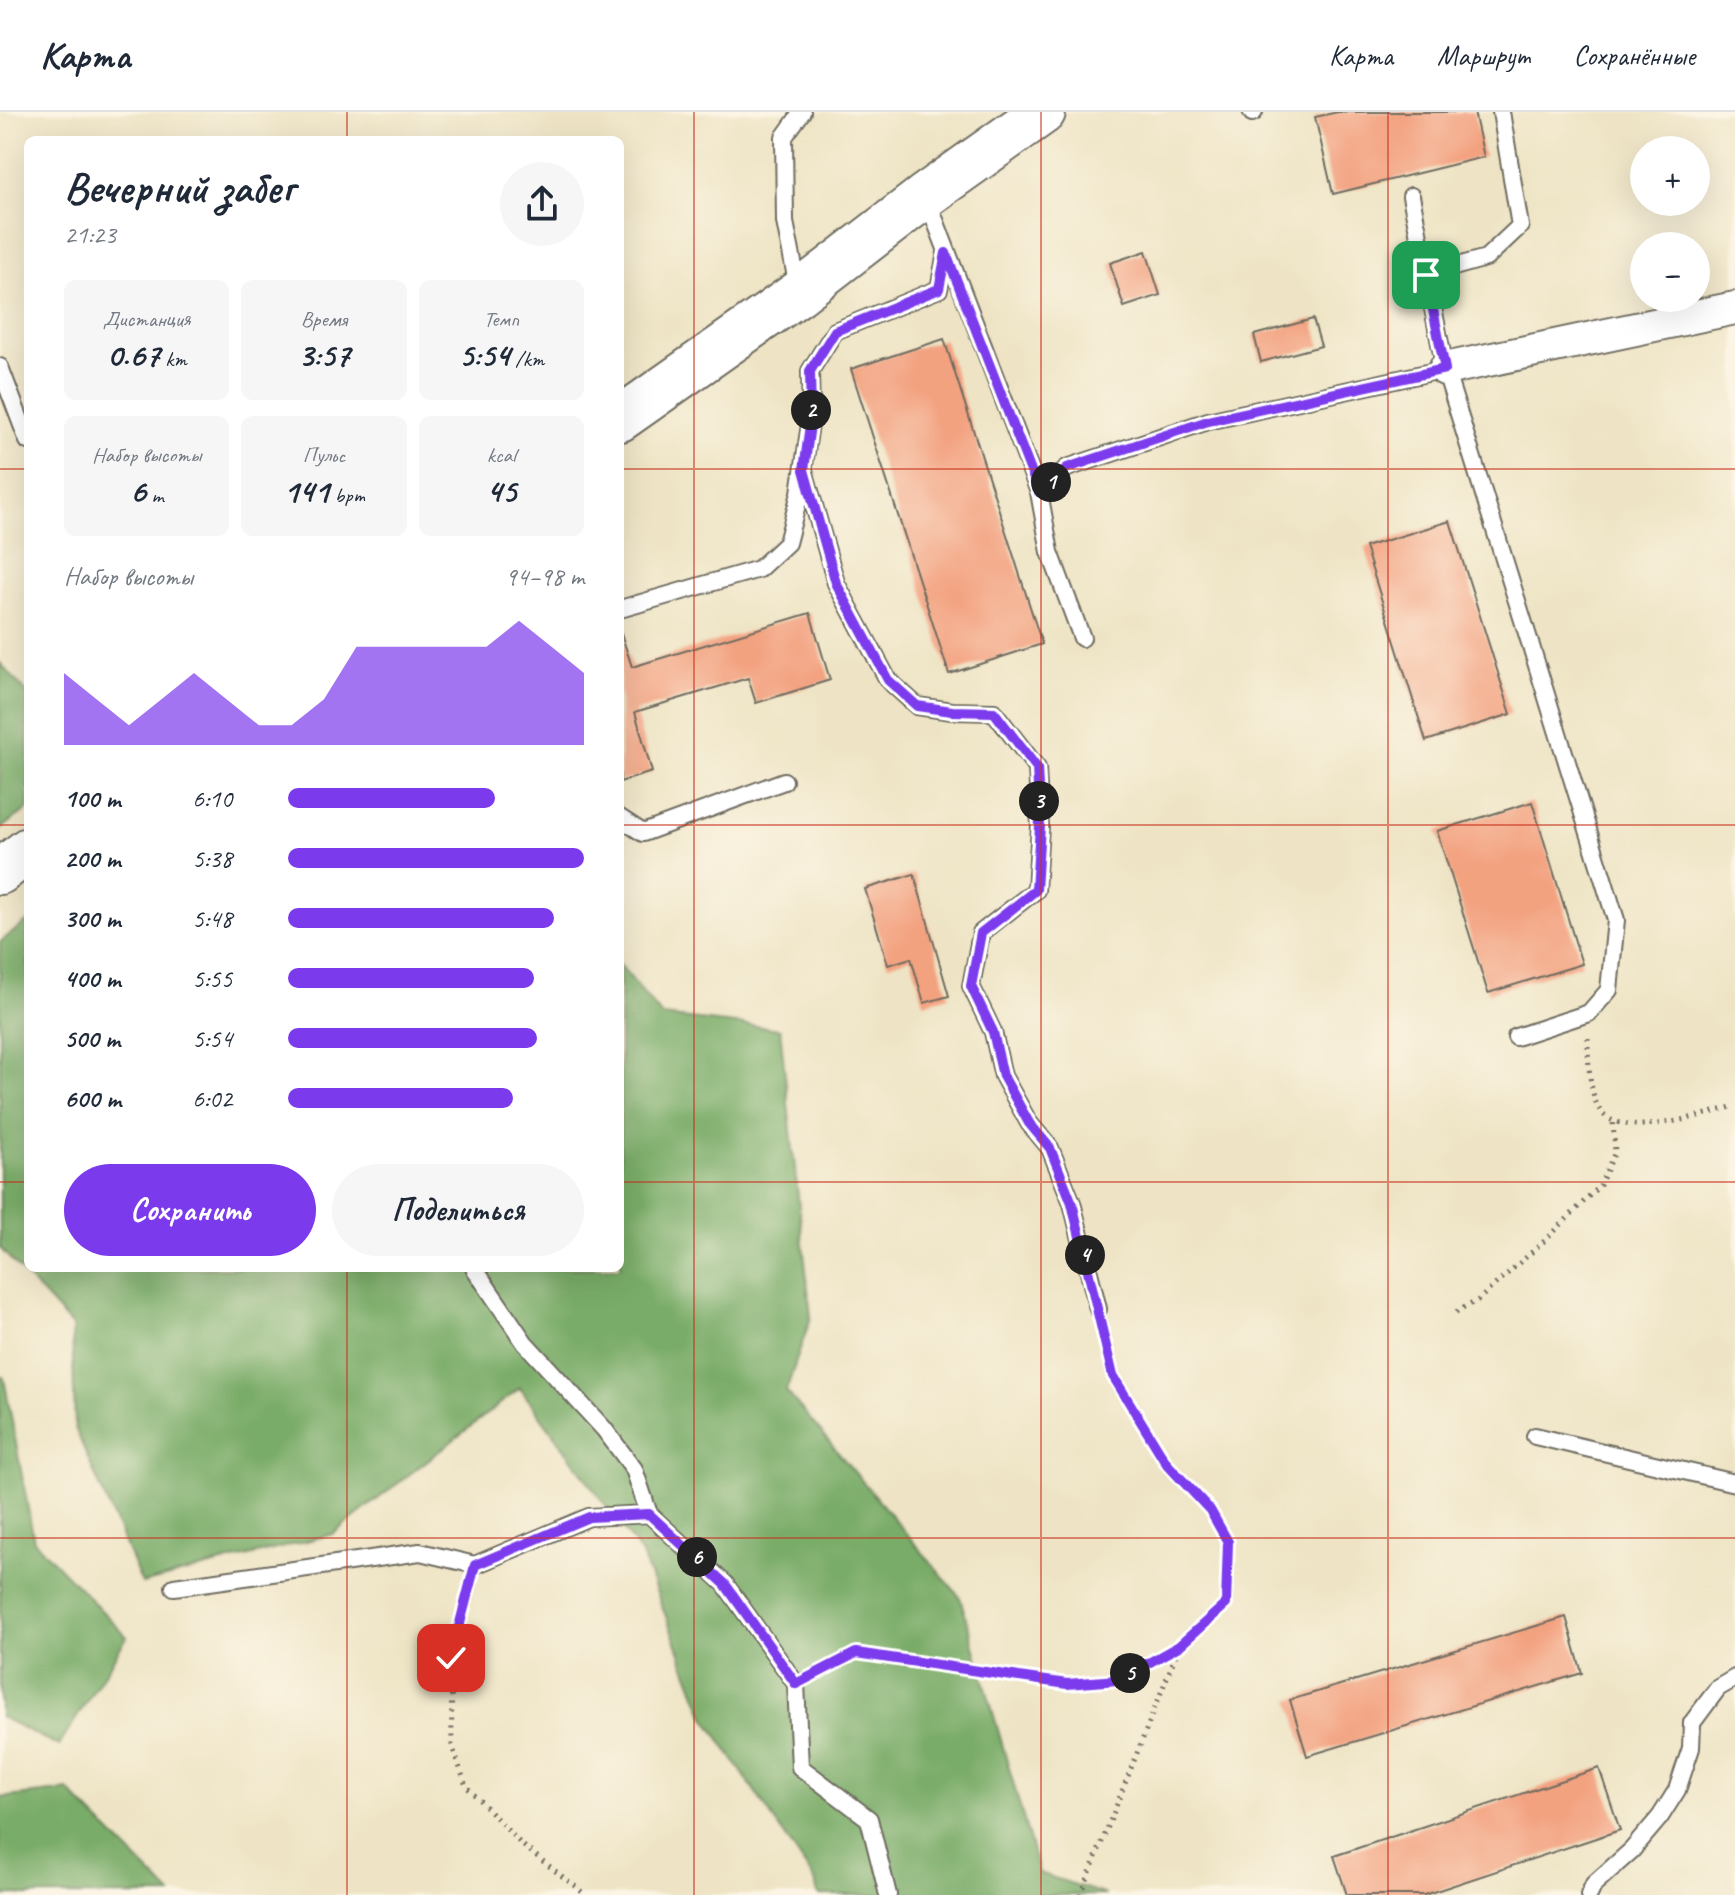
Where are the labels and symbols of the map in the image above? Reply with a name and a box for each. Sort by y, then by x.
pin [1392,241,1460,309]
pin: 2 [791,390,831,430]
pin: 1 [1031,462,1071,502]
pin: 3 [1019,781,1059,821]
pin: 4 [1065,1235,1105,1275]
pin: 6 [677,1537,717,1577]
pin [417,1624,485,1692]
pin: 5 [1110,1653,1150,1693]

